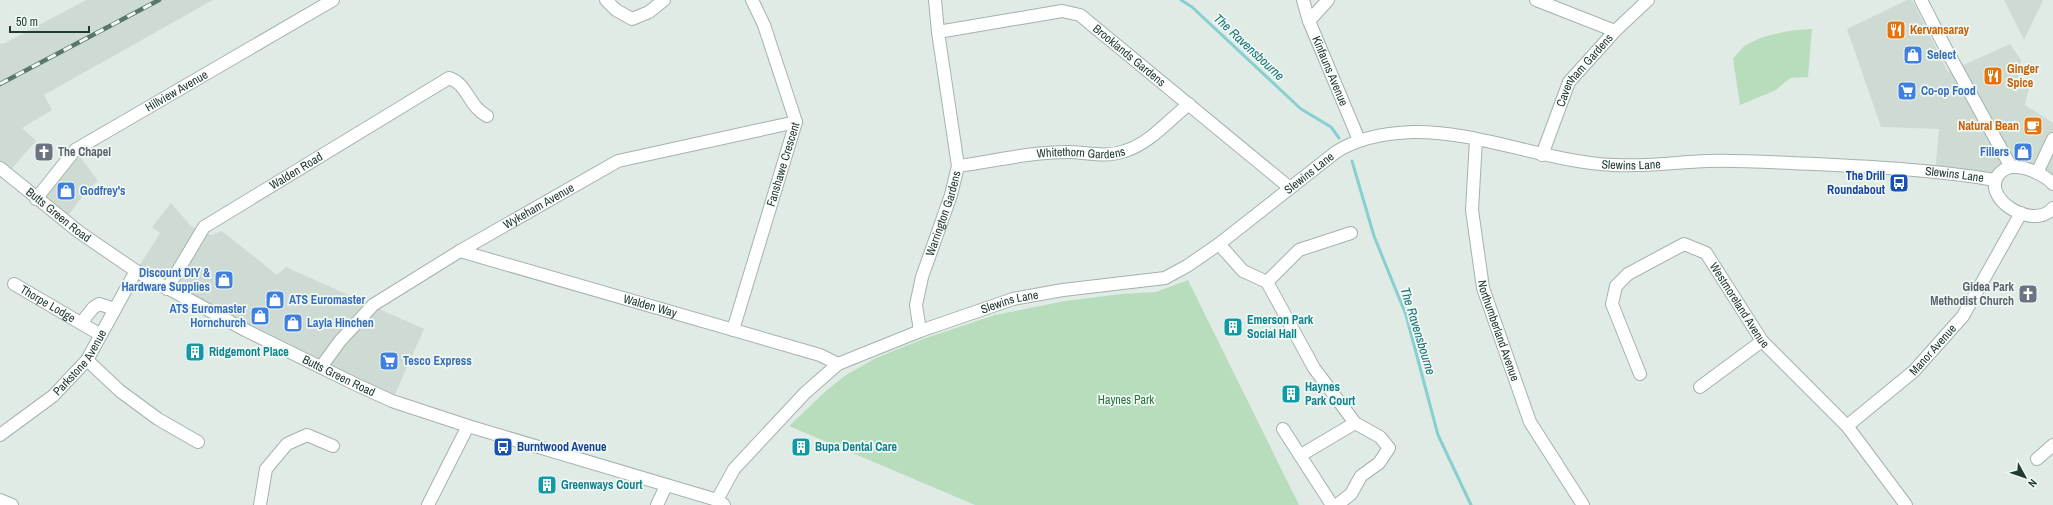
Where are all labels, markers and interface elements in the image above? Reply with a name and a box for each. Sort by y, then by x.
scale bar [10,8,89,34]
water label: The Ravensbourne [1210,10,1288,84]
text: 50 m [16,14,38,30]
restaurant icon: Kervansaray [1885,19,1907,41]
street label: Brooklands Gardens [1089,21,1169,90]
place label: Kervansaray [1910,22,1970,38]
street label: Cavenham Gardens [1553,30,1617,109]
street label: Kinfauns Avenue [1308,34,1352,108]
shop icon: Select [1902,44,1924,66]
place label: Select [1927,47,1957,63]
place label: Ginger Spice [2007,61,2039,91]
restaurant icon: Ginger Spice [1982,65,2004,87]
street label: Hillview Avenue [142,67,211,116]
supermarket icon: Co-op Food [1896,80,1918,102]
place label: Co-op Food [1921,83,1976,99]
cafe icon: Natural Bean [2022,115,2044,137]
place label: Natural Bean [1958,118,2019,134]
street label: Fanshawe Crescent [763,120,804,208]
church icon: The Chapel [33,141,55,163]
shop icon: Fillers [2012,141,2034,163]
street label: Whitethorn Gardens [1036,143,1127,162]
place label: The Chapel [58,144,111,160]
place label: Fillers [1980,144,2010,160]
street label: Walden Road [267,149,326,193]
street label: Slewins Lane [1281,149,1337,198]
street label: Slewins Lane [1601,156,1661,173]
street label: Slewins Lane [1924,163,1985,186]
place label: The Drill Roundabout [1827,168,1886,198]
street label: Warrington Gardens [922,169,965,258]
bus stop icon: The Drill Roundabout [1888,172,1910,194]
shop icon: Godfrey's [55,180,77,202]
street label: Wykeham Avenue [500,180,577,233]
place label: Godfrey's [80,183,126,199]
street label: Butts Green Road [23,184,94,246]
street label: Westmoreland Avenue [1706,259,1773,352]
place label: Discount DIY & Hardware Supplies [121,265,211,295]
shop icon: Discount DIY & Hardware Supplies [213,269,235,291]
street label: Northumberland Avenue [1474,279,1523,383]
place label: Gidea Park Methodist Church [1930,279,2015,309]
street label: Thorpe Lodge [17,281,78,326]
church icon: Gidea Park Methodist Church [2017,283,2039,305]
water label: The Ravensbourne [1397,285,1439,377]
street label: Slewins Lane [979,287,1040,318]
shop icon: ATS Euromaster [264,289,286,311]
street label: Walden Way [622,291,679,321]
place label: ATS Euromaster [289,292,366,308]
place label: ATS Euromaster Hornchurch [170,301,246,331]
shop icon: ATS Euromaster Hornchurch [249,305,271,327]
shop icon: Layla Hinchen [282,312,304,334]
place label: Emerson Park Social Hall [1247,312,1314,342]
place label: Layla Hinchen [307,315,374,331]
building icon: Emerson Park Social Hall [1222,316,1244,338]
street label: Manor Avenue [1906,321,1960,379]
street label: Parkstone Avenue [49,327,110,399]
building icon: Ridgemont Place [184,341,206,363]
place label: Ridgemont Place [209,344,289,360]
supermarket icon: Tesco Express [378,350,400,372]
street label: Butts Green Road [300,351,378,400]
place label: Tesco Express [403,353,472,369]
place label: Haynes Park Court [1305,379,1356,409]
building icon: Haynes Park Court [1280,383,1302,405]
park label: Haynes Park [1098,392,1154,408]
bus stop icon: Burntwood Avenue [492,436,514,458]
building icon: Bupa Dental Care [790,436,812,458]
place label: Burntwood Avenue [517,439,607,455]
place label: Bupa Dental Care [815,439,898,455]
north arrow [2005,457,2045,497]
building icon: Greenways Court [536,474,558,496]
text: N [2025,476,2040,490]
place label: Greenways Court [561,477,643,493]

